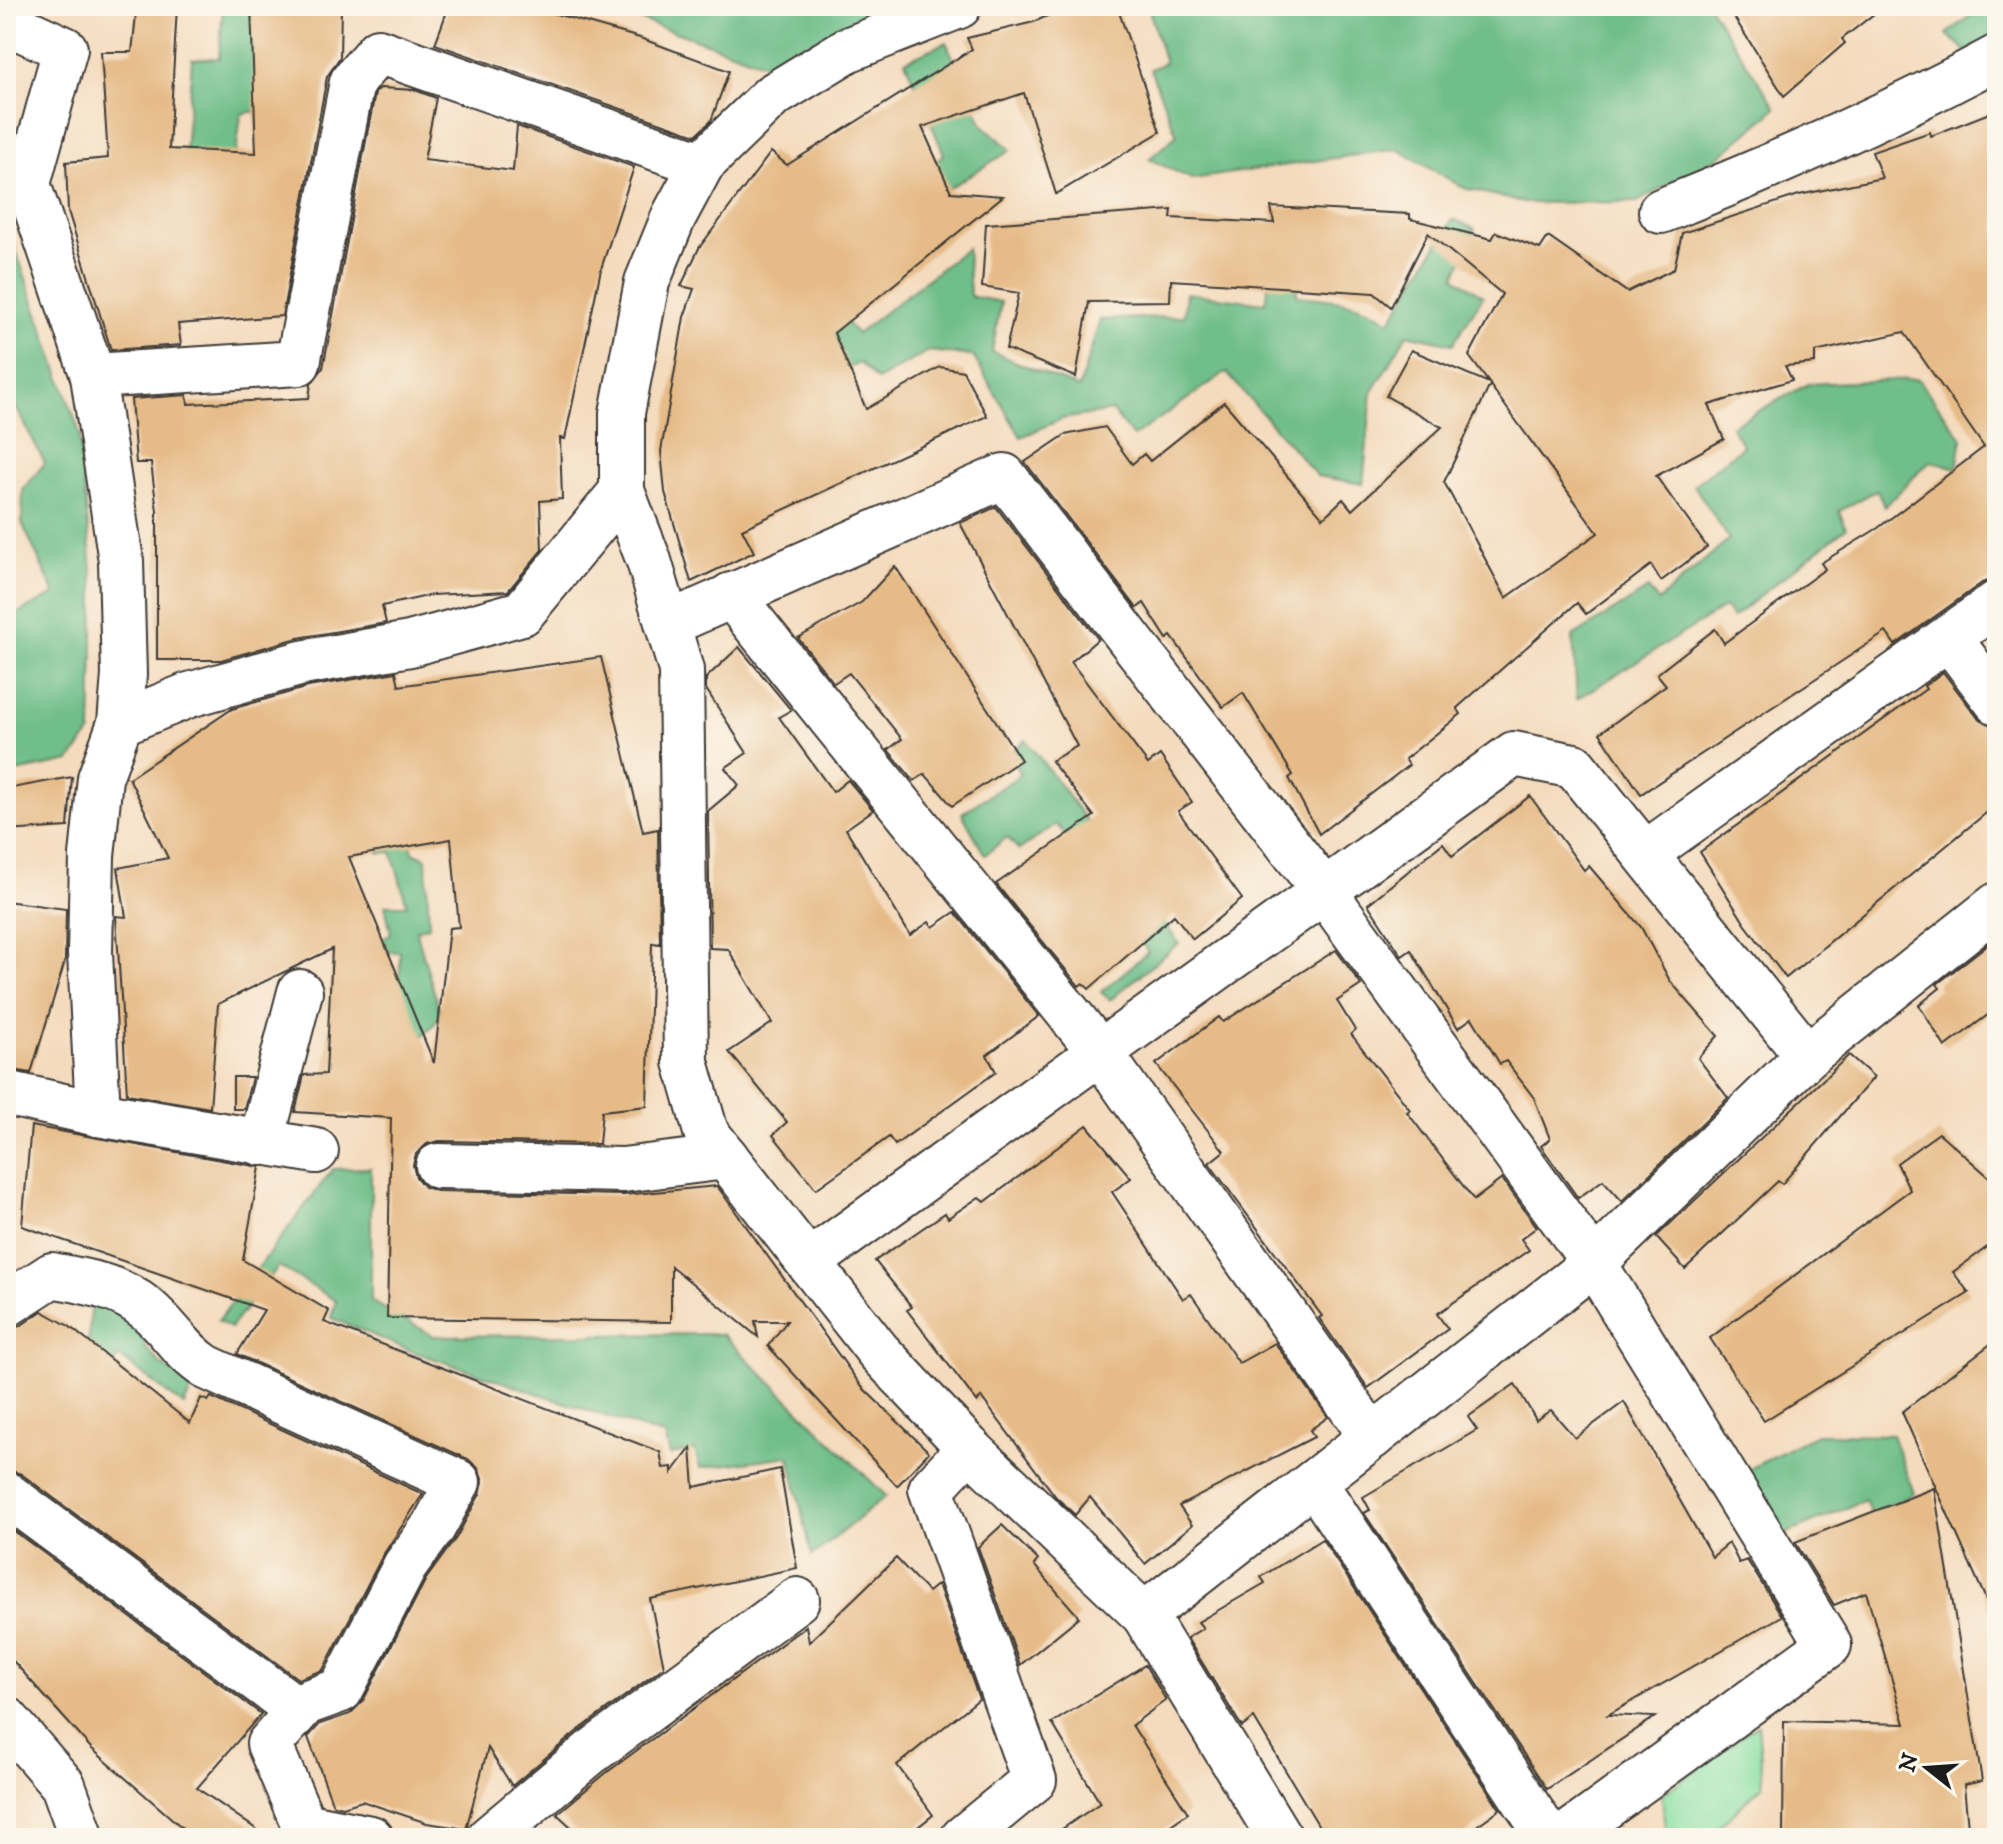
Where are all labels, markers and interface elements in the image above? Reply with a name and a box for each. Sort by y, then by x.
north arrow [1887,1728,1967,1808]
text: N [1894,1750,1925,1775]

